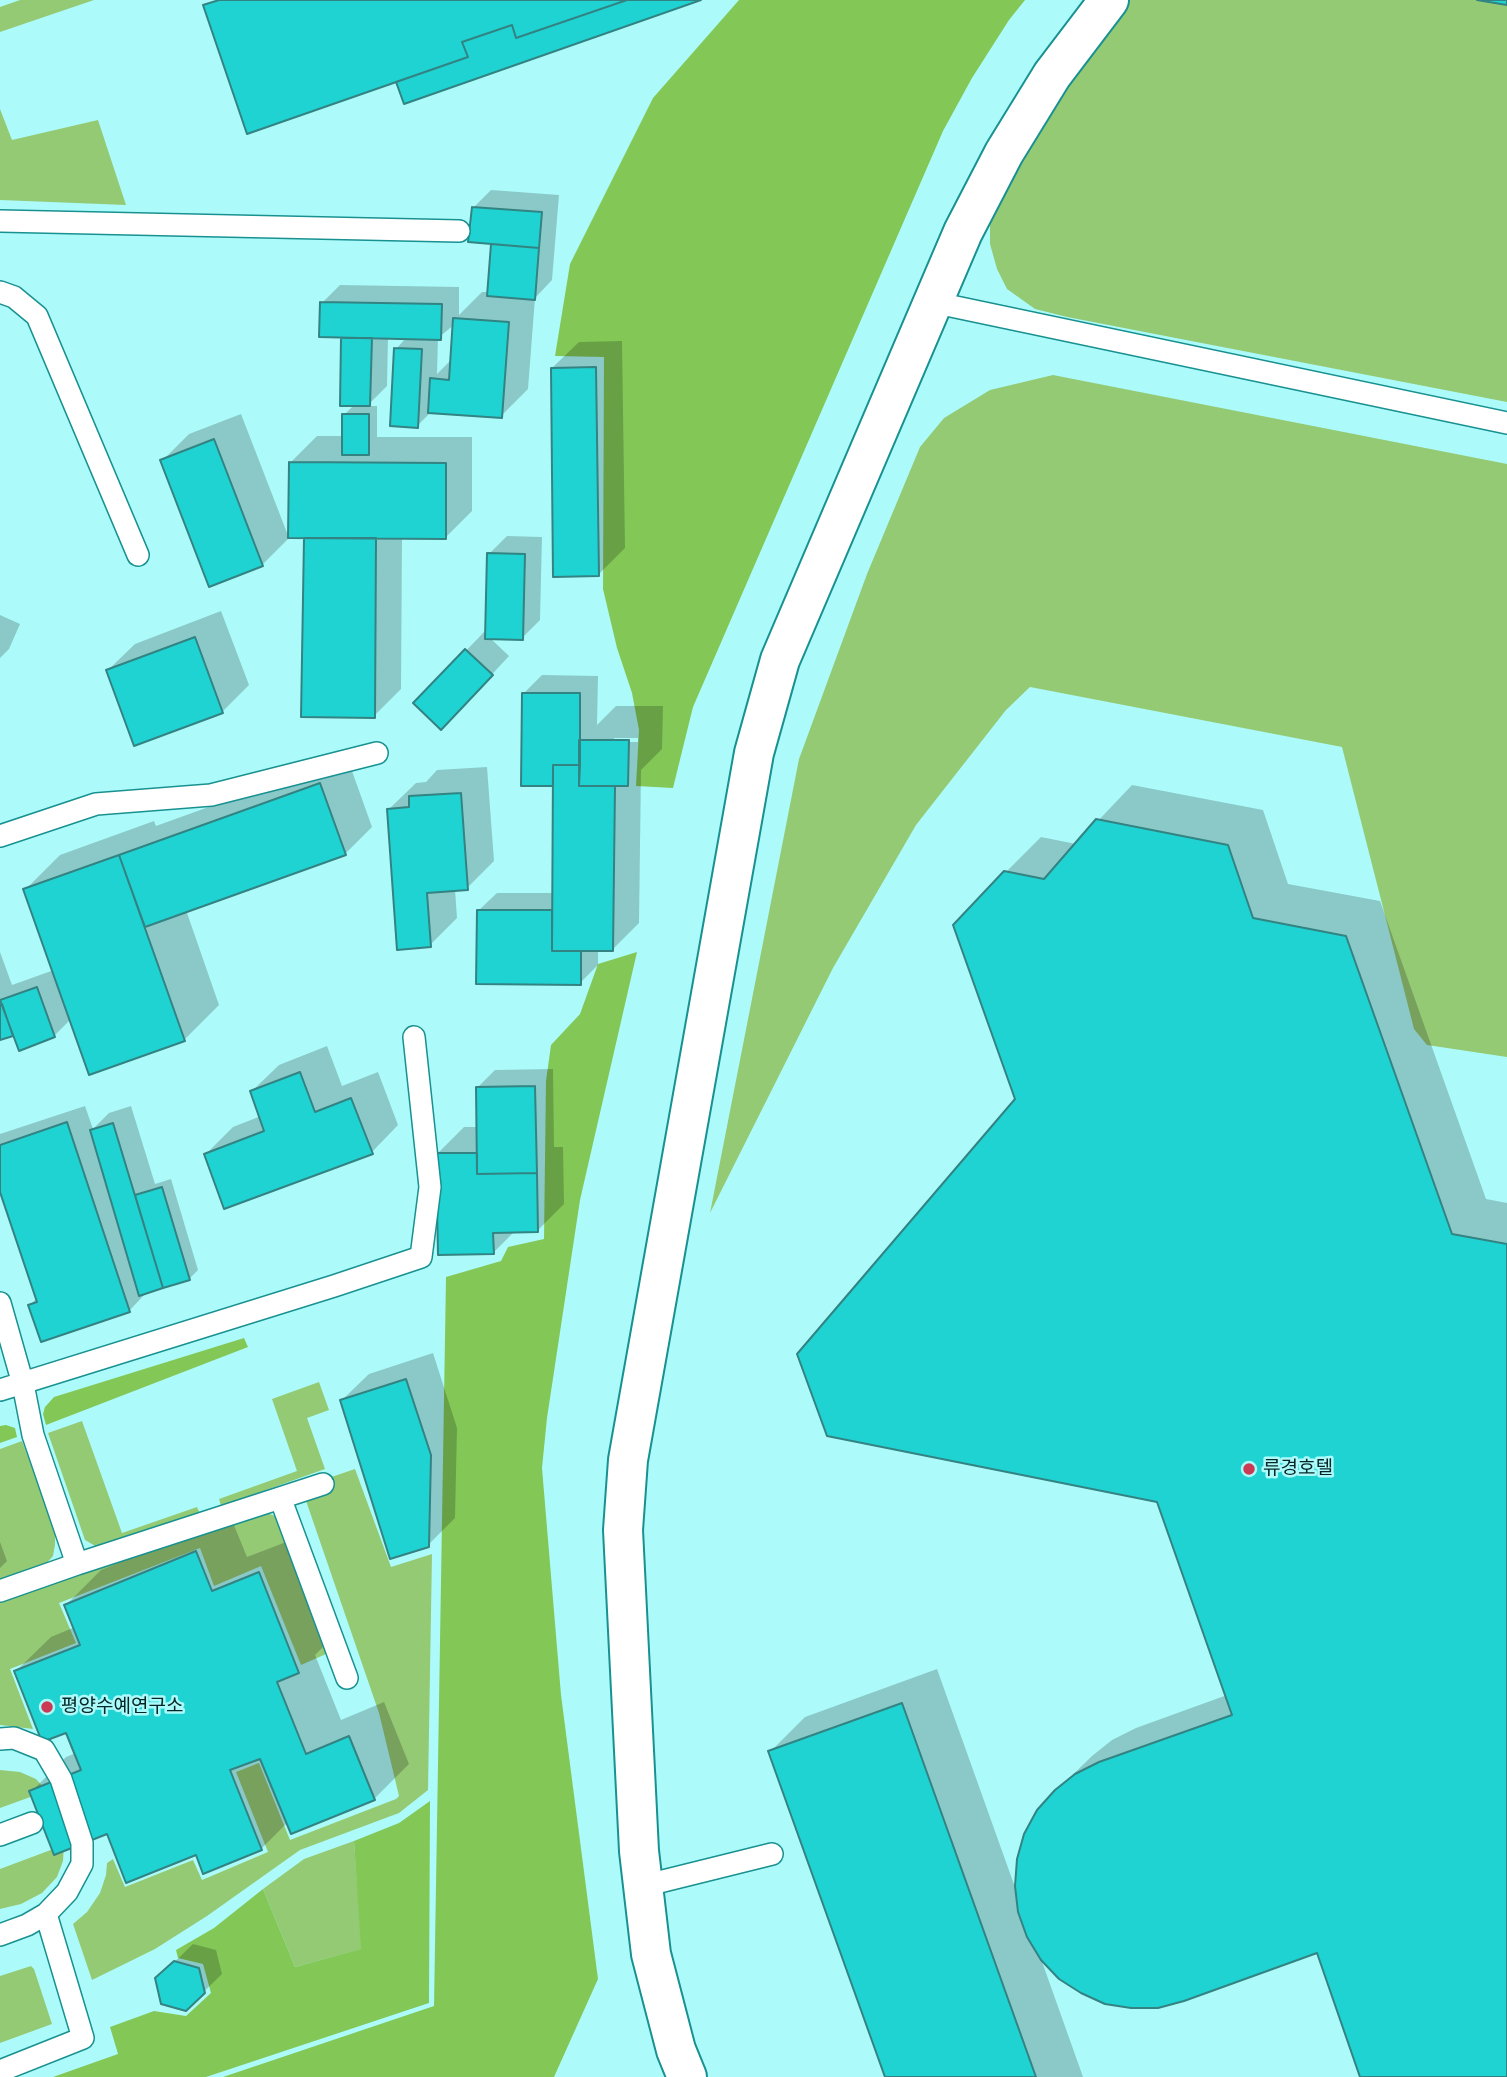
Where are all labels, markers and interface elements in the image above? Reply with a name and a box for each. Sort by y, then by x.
place label: 류경호텔 [1263,1458,1333,1480]
marker: 류경호텔 [1241,1461,1257,1477]
place label: 평양수예연구소 [61,1696,183,1718]
marker: 평양수예연구소 [39,1699,55,1715]

